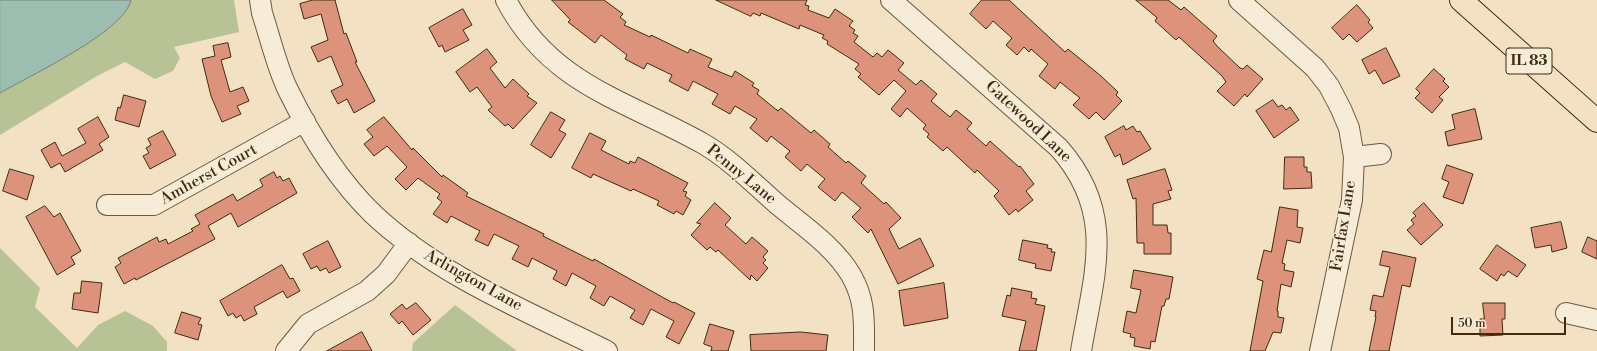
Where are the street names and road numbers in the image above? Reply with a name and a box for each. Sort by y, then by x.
road number: IL 83 [1506,48,1552,74]
street label: Gatewood Lane [981,77,1075,167]
street label: Amherst Court [157,140,261,210]
street label: Penny Lane [702,141,780,209]
street label: Fairfax Lane [1327,179,1361,273]
street label: Arlington Lane [421,246,525,316]

